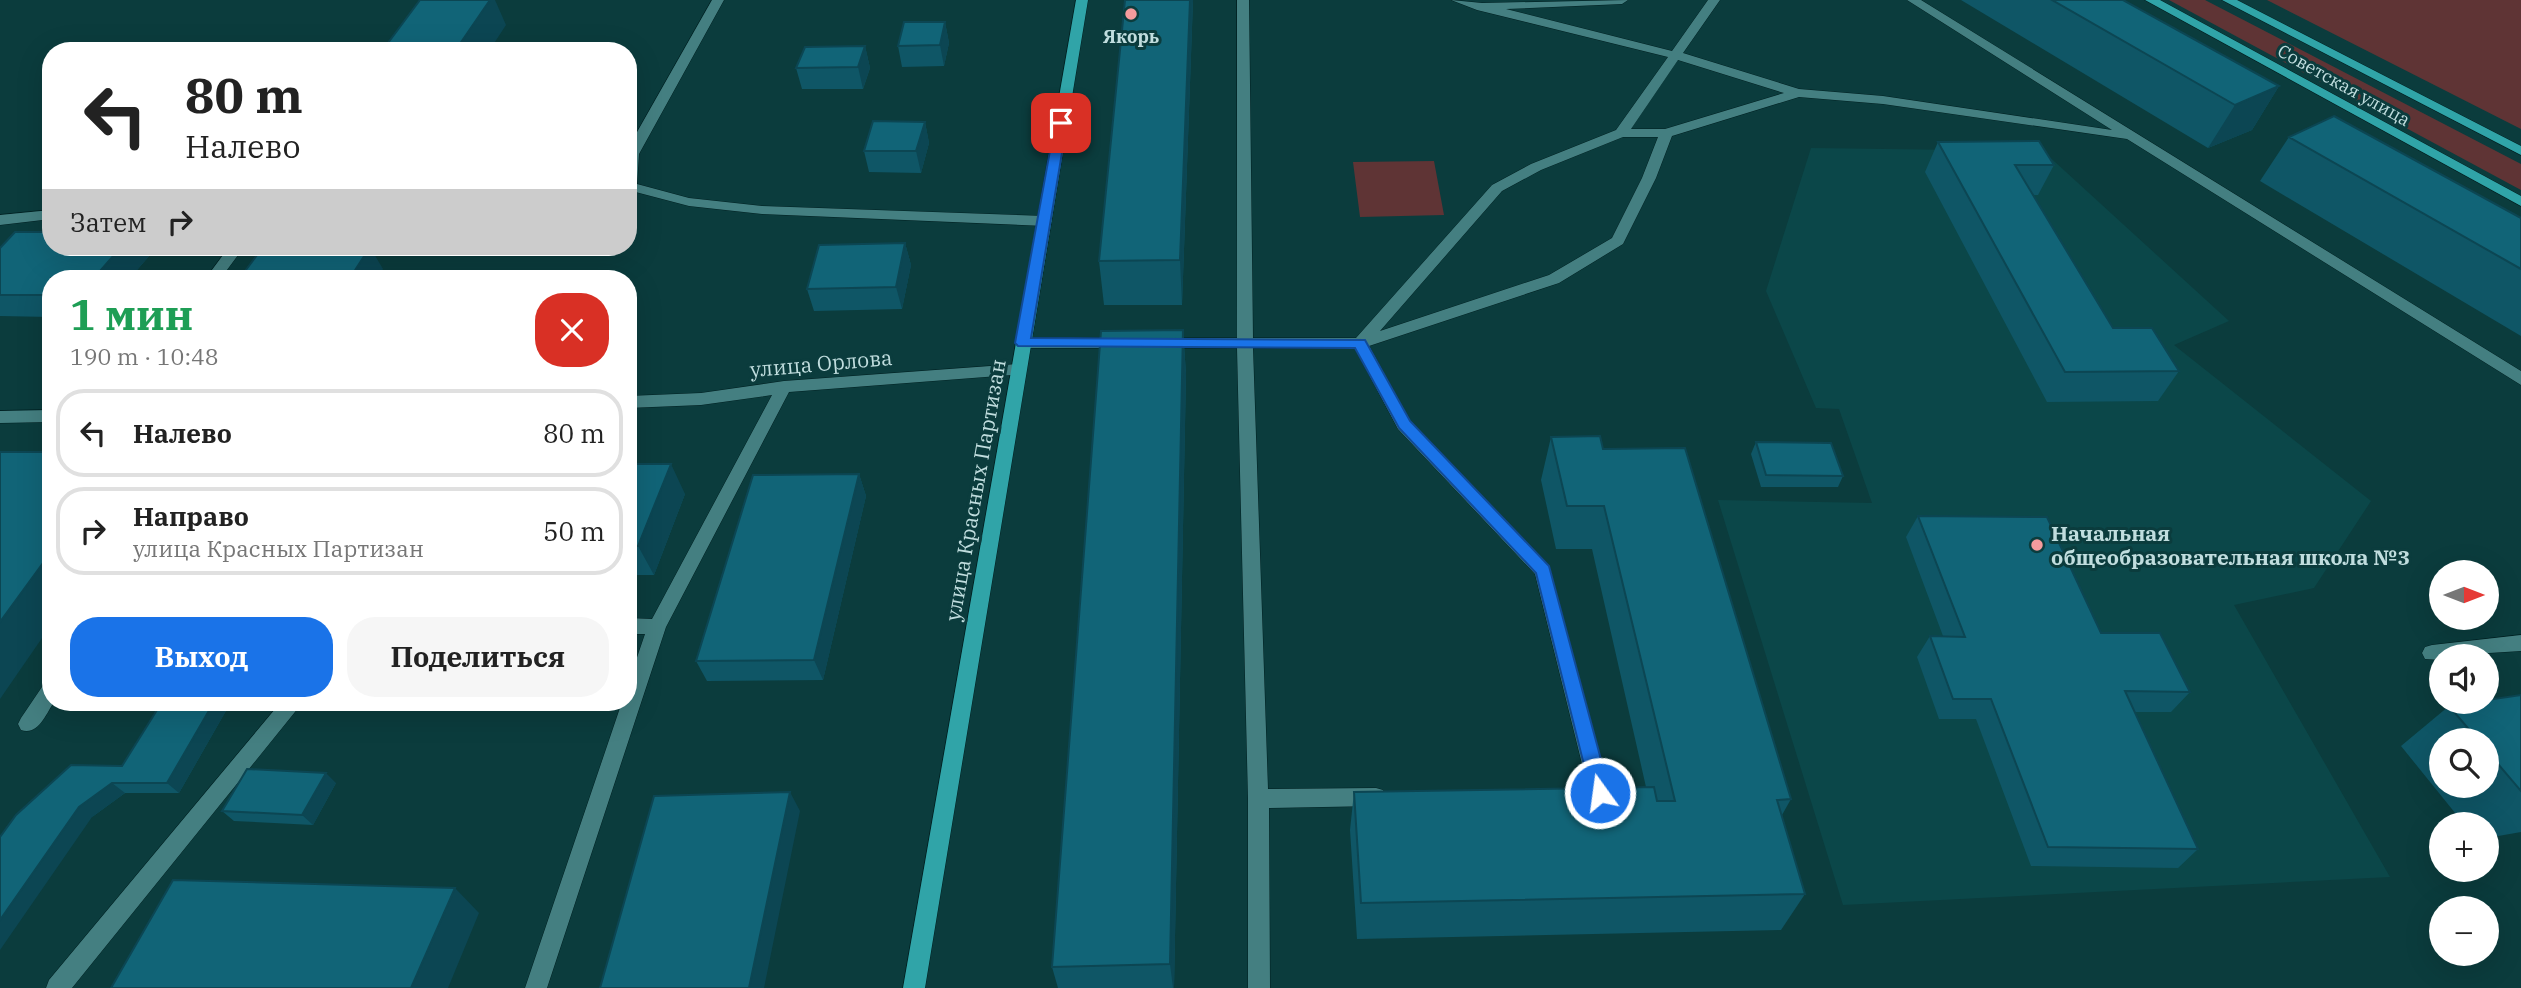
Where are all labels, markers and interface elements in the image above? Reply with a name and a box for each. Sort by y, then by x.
marker: Якорь [1123,6,1139,22]
place label: Якорь [1103,25,1159,48]
street label: Советская улица [2274,39,2415,131]
text: 80 m [185,63,303,126]
icon: left [70,70,161,161]
pin [1031,93,1091,153]
icon: arrive [1042,104,1080,142]
text: Налево [185,125,301,167]
icon: right [161,203,199,241]
text: Затем [70,205,147,239]
text: 1 мин [70,287,193,342]
button: close [535,293,609,367]
text: 190 m · 10:48 [70,341,219,371]
street label: улица Орлова [749,343,893,383]
street label: улица Красных Партизан [938,357,1012,623]
icon: left [74,414,112,452]
text: Налево [133,416,232,450]
text: 80 m [543,416,605,450]
text: Направо [133,499,249,533]
icon: right [74,512,112,550]
text: 50 m [543,514,605,548]
place label: Начальная общеобразовательная школа №3 [2051,519,2410,571]
text: улица Красных Партизан [133,533,424,563]
marker: Начальная общеобразовательная школа №3 [2029,537,2045,553]
north arrow [2429,560,2499,630]
map controls [2429,560,2499,966]
button: Выход [70,617,333,697]
button: Поделиться [347,617,609,697]
button: sound [2429,644,2499,714]
button: search [2429,728,2499,798]
position arrow [1563,756,1637,830]
button: + [2429,812,2499,882]
button: − [2429,896,2499,966]

